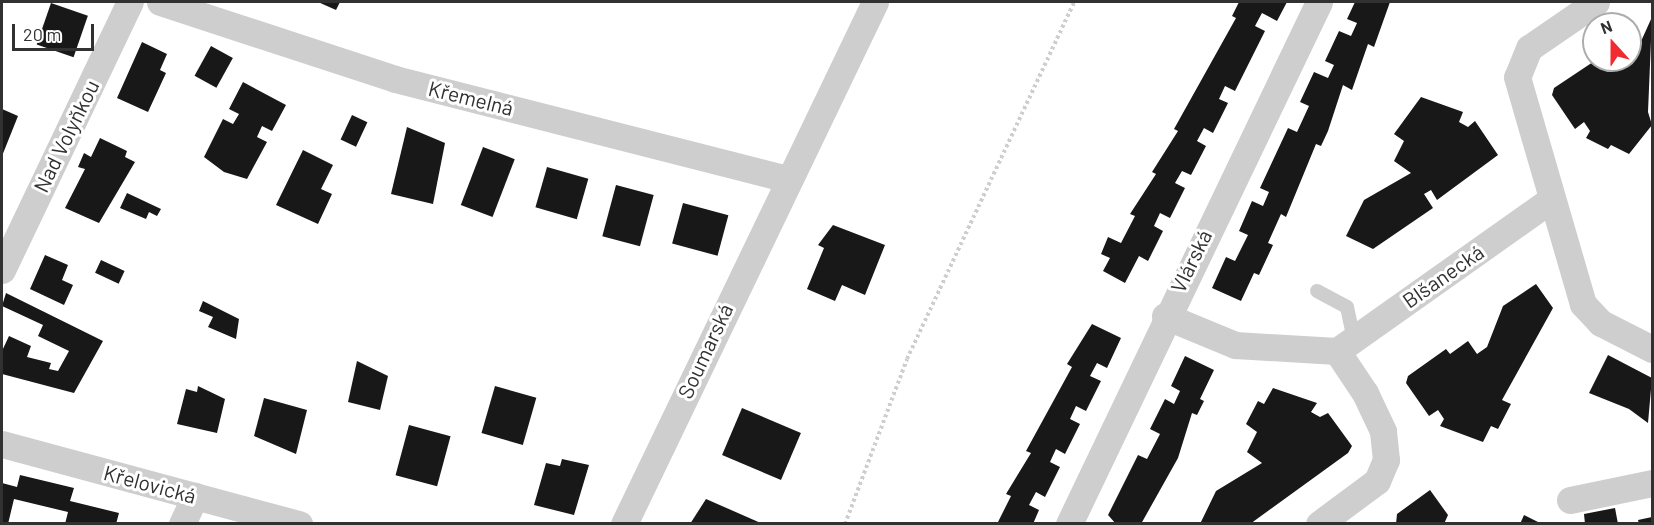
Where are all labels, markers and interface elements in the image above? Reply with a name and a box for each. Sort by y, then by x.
scale bar [15,12,98,50]
north arrow [1582,12,1642,72]
text: N [1598,16,1614,37]
text: 20 m [23,23,61,45]
street label: Křemelná [426,75,516,121]
street label: Nad Volyňkou [28,76,104,196]
street label: Vlárská [1165,226,1217,296]
street label: Blšanecká [1398,239,1488,313]
street label: Soumarská [672,300,738,402]
street label: Křelovická [101,460,199,508]

